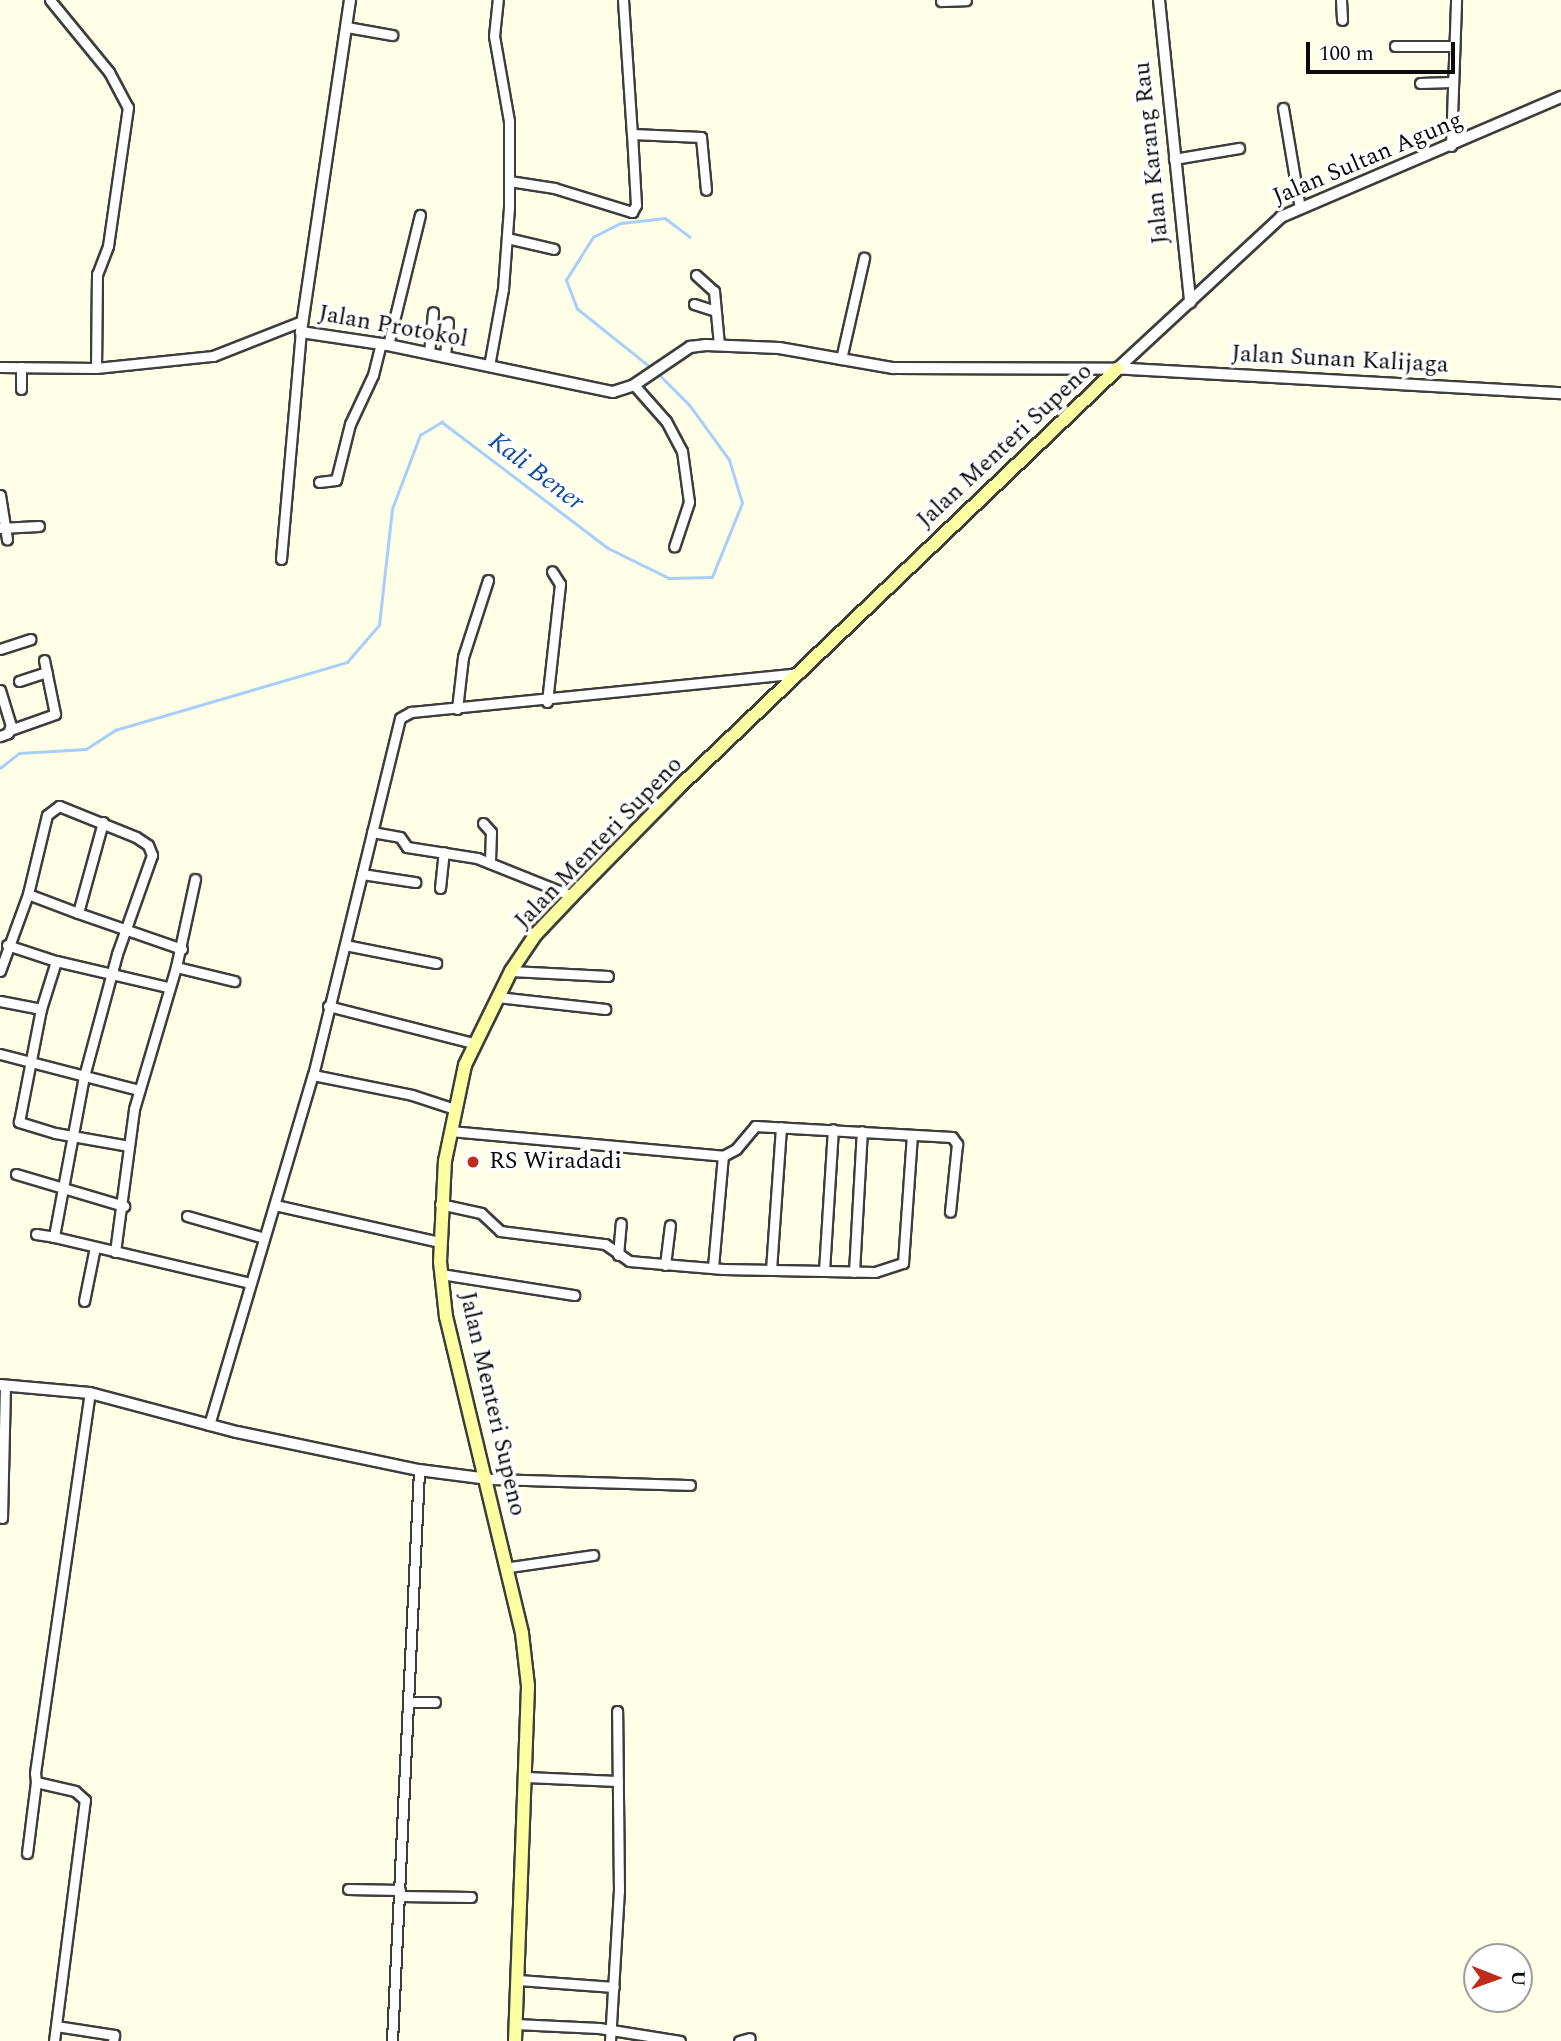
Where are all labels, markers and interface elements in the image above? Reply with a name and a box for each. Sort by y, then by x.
scale bar [1309,28,1458,72]
text: 100 m [1319,38,1374,70]
street label: Jalan Karang Rau [1128,60,1176,246]
street label: Jalan Sultan Agung [1269,106,1467,212]
street label: Jalan Protokol [316,300,470,354]
street label: Jalan Sunan Kalijaga [1231,340,1449,380]
street label: Jalan Menteri Supeno [911,357,1099,535]
water label: Kali Bener [482,426,590,518]
street label: Jalan Menteri Supeno [509,751,689,935]
place label: RS Wiradadi [489,1148,622,1176]
marker: RS Wiradadi [463,1152,483,1172]
street label: Jalan Menteri Supeno [452,1289,532,1519]
north arrow [1463,1943,1533,2013]
text: U [1503,1970,1532,1987]

